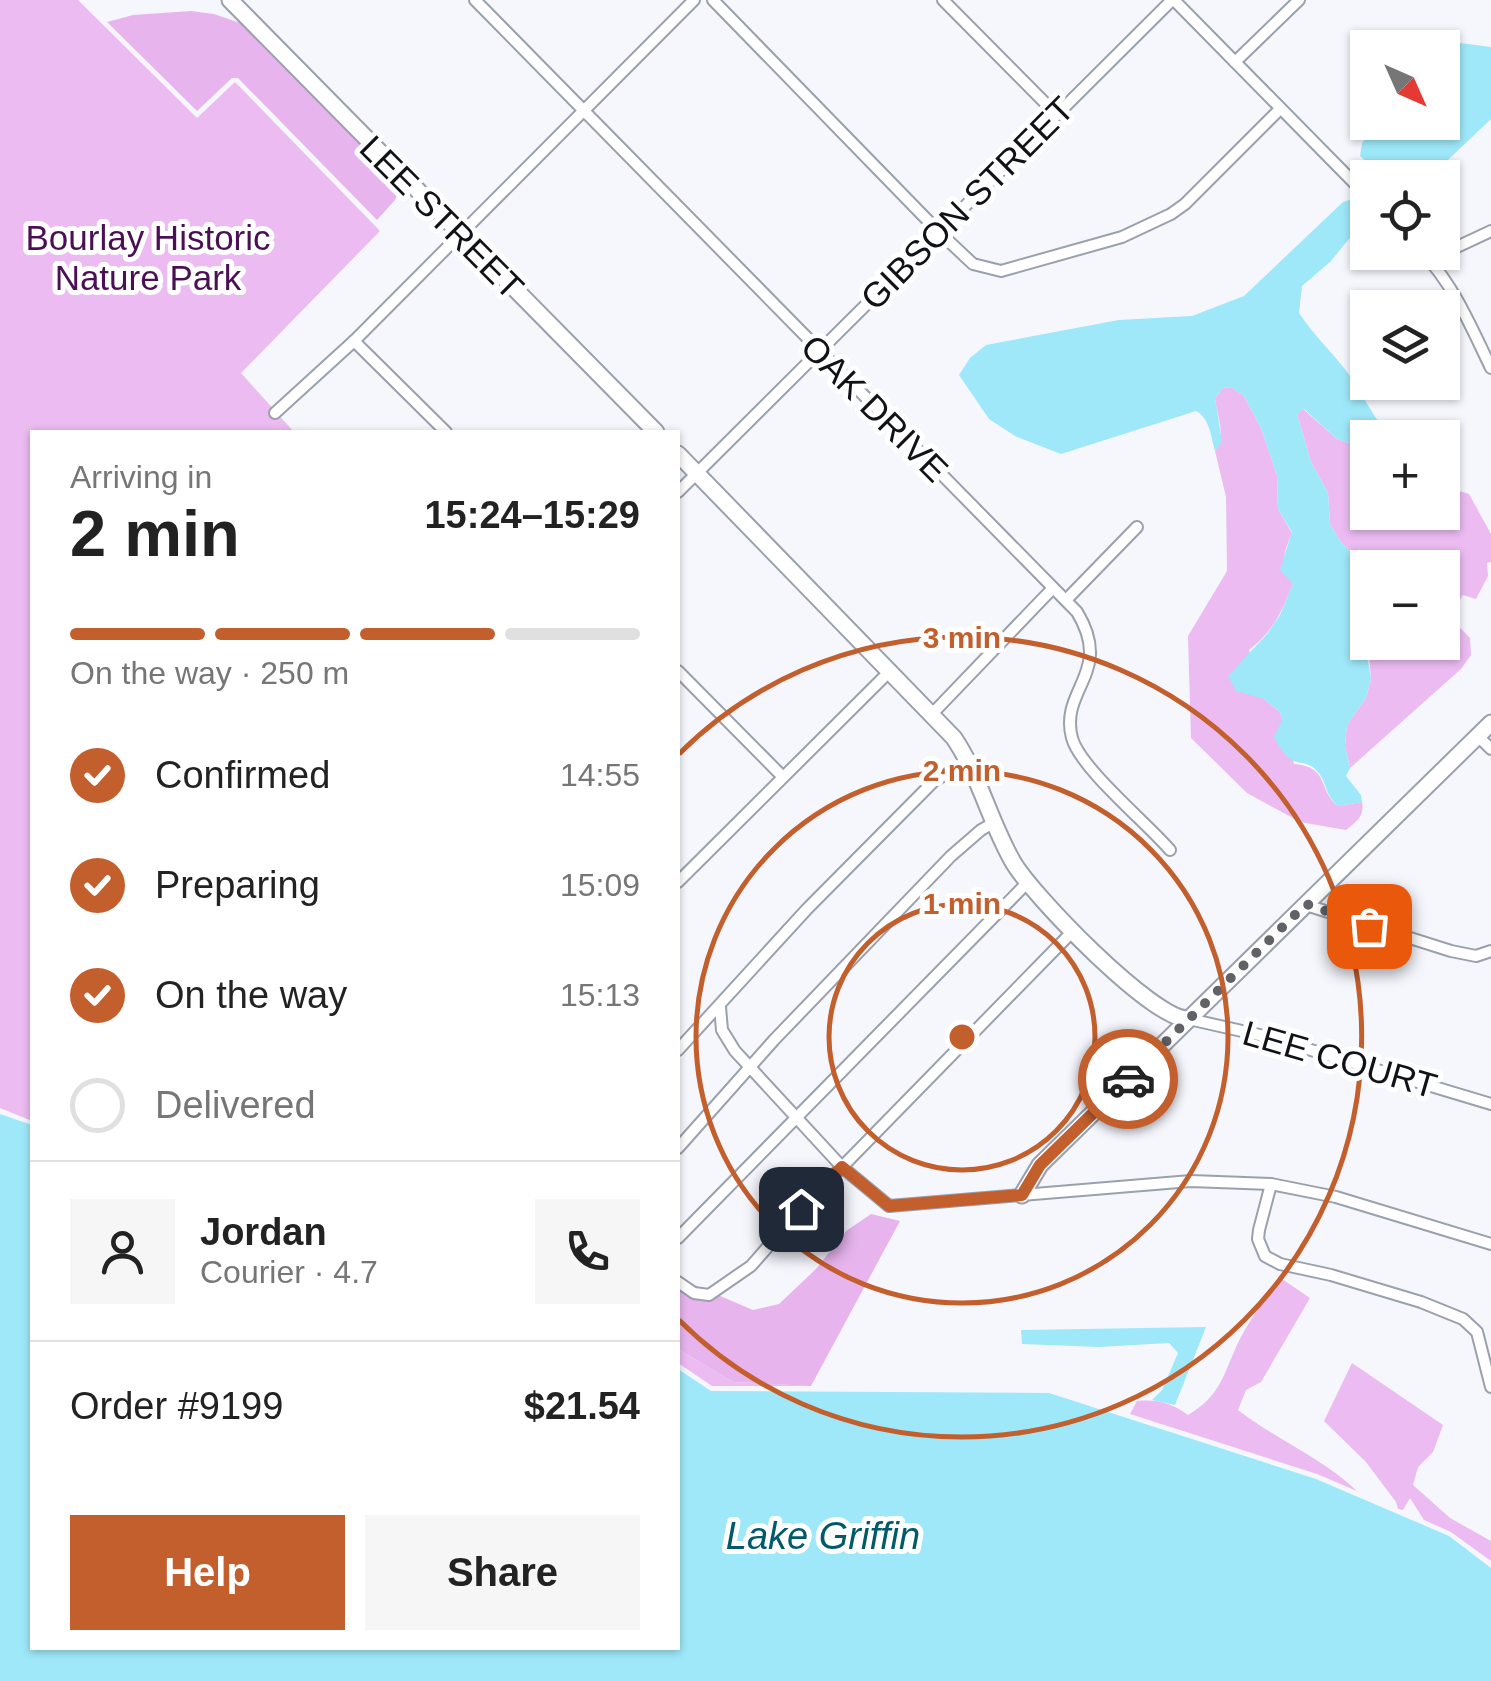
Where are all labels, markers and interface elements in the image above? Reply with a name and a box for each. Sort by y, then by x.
north arrow [1350,30,1460,140]
map controls [1350,30,1460,660]
street label: GIBSON STREET [853,89,1081,317]
street label: LEE STREET [353,128,531,306]
button: locate [1350,160,1460,270]
park label: Bourlay Historic Nature Park [25,218,271,297]
button: layers [1350,290,1460,400]
street label: OAK DRIVE [794,327,956,489]
button: + [1350,420,1460,530]
text: Arriving in [70,459,212,495]
text: 15:24–15:29 [424,494,640,536]
text: 2 min [70,497,240,570]
button: − [1350,550,1460,660]
text: 3 min [923,621,1001,654]
text: On the way · 250 m [70,655,349,691]
icon: check [70,748,125,803]
text: Confirmed [155,754,330,796]
text: 2 min [923,754,1001,787]
text: 14:55 [560,757,640,793]
icon: check [70,858,125,913]
text: Preparing [155,864,320,906]
text: 15:09 [560,867,640,903]
pin [1327,884,1412,969]
text: 1 min [923,887,1001,920]
icon: bag [1342,899,1397,954]
icon: check [70,968,125,1023]
text: On the way [155,974,347,1016]
text: 15:13 [560,977,640,1013]
street label: LEE COURT [1239,1013,1441,1105]
centre of rings [944,1019,980,1055]
courier [1078,1029,1178,1129]
icon: car [1101,1052,1156,1107]
text: Delivered [155,1084,316,1126]
pin [759,1167,844,1252]
icon: home [774,1182,829,1237]
button: person [70,1199,175,1304]
button: phone [535,1199,640,1304]
text: Jordan [200,1211,327,1253]
text: Courier · 4.7 [200,1254,378,1290]
text: Order #9199 [70,1385,283,1427]
text: $21.54 [524,1385,640,1427]
button: Help [70,1515,345,1630]
button: Share [365,1515,640,1630]
water label: Lake Griffin [726,1515,920,1557]

